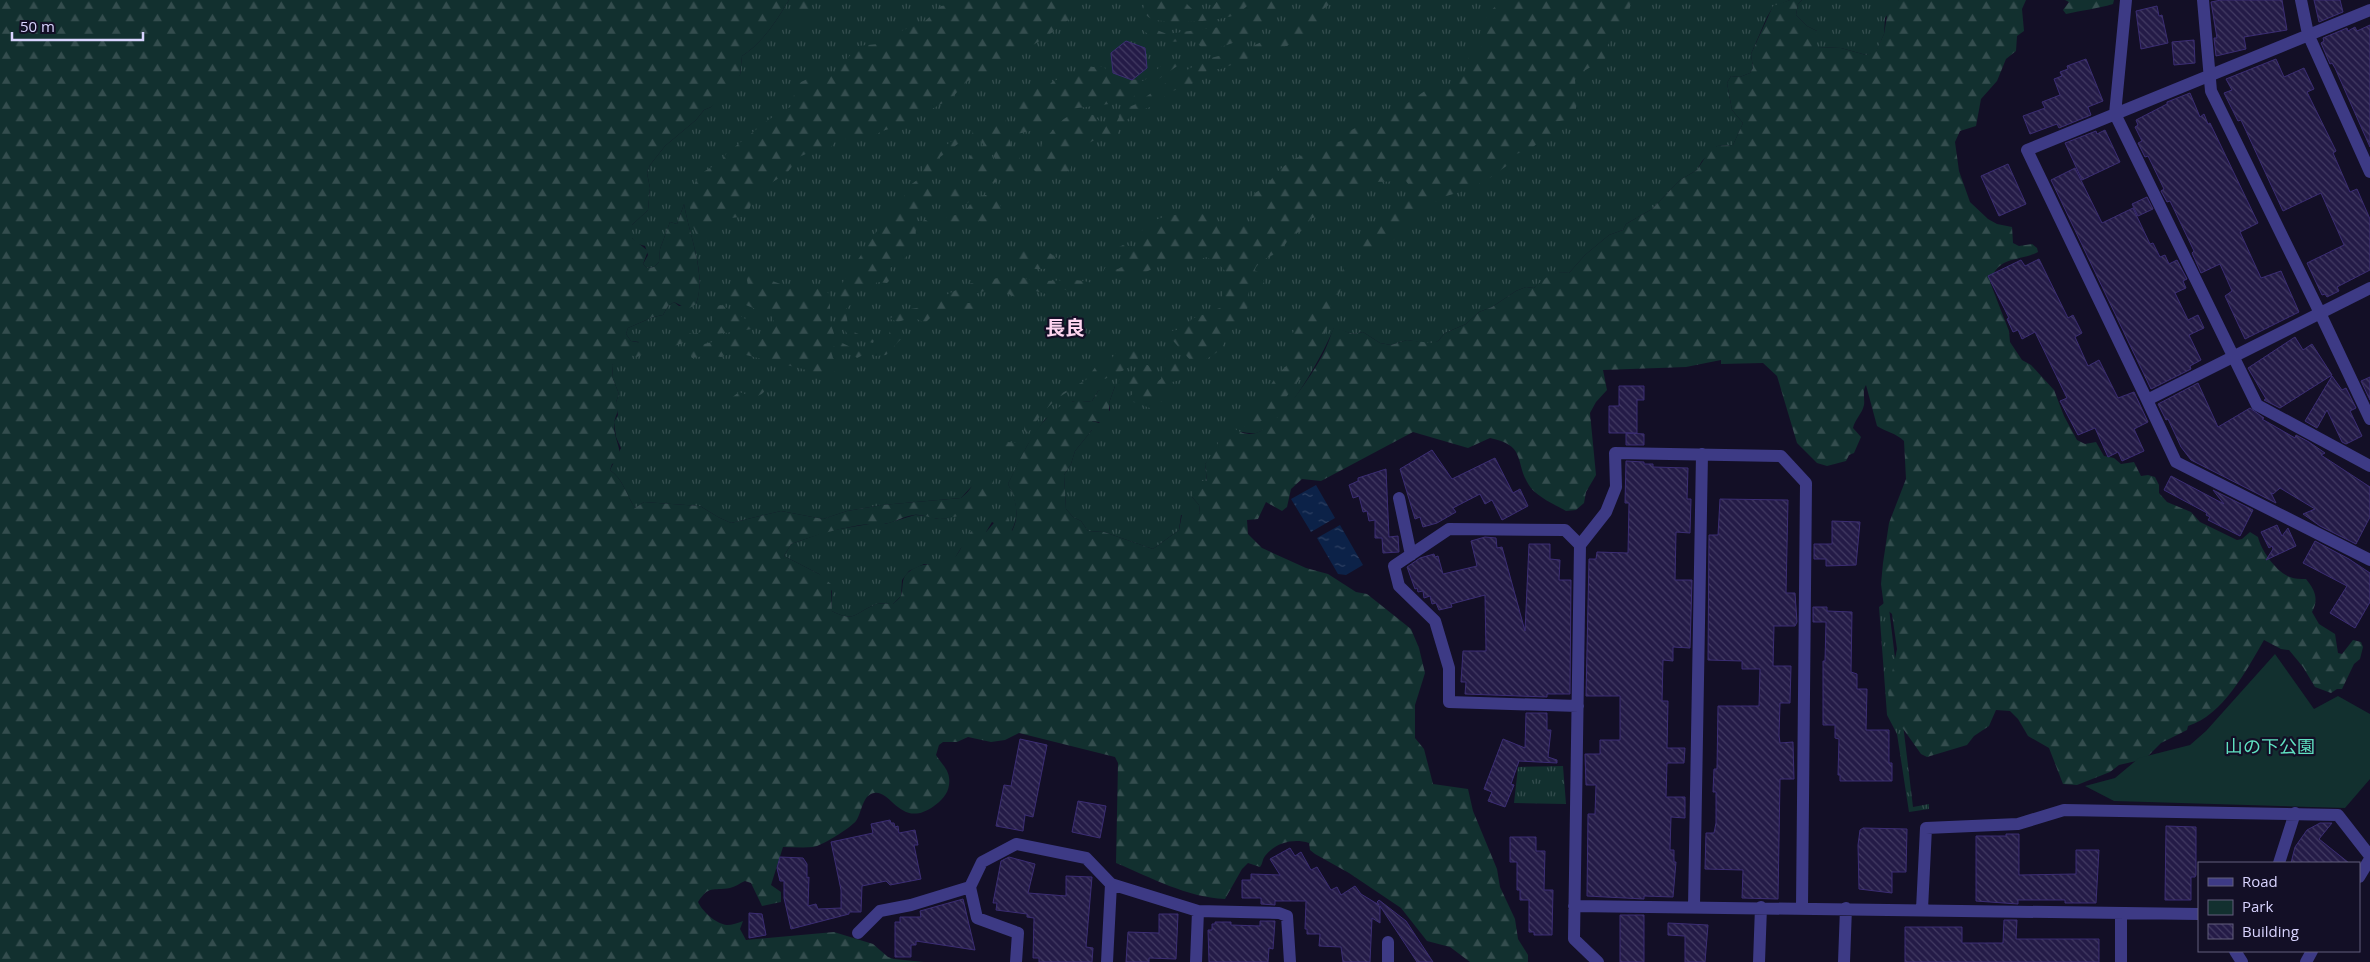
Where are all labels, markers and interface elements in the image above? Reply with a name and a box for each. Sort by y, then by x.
scale bar [12,10,144,42]
text: 50 m [20,16,55,36]
district label: 長良 [1045,314,1085,341]
park label: 山の下公園 [2225,734,2315,758]
legend [2198,862,2360,952]
text: Road [2242,871,2278,891]
text: Park [2242,896,2273,916]
text: Building [2242,921,2299,941]

